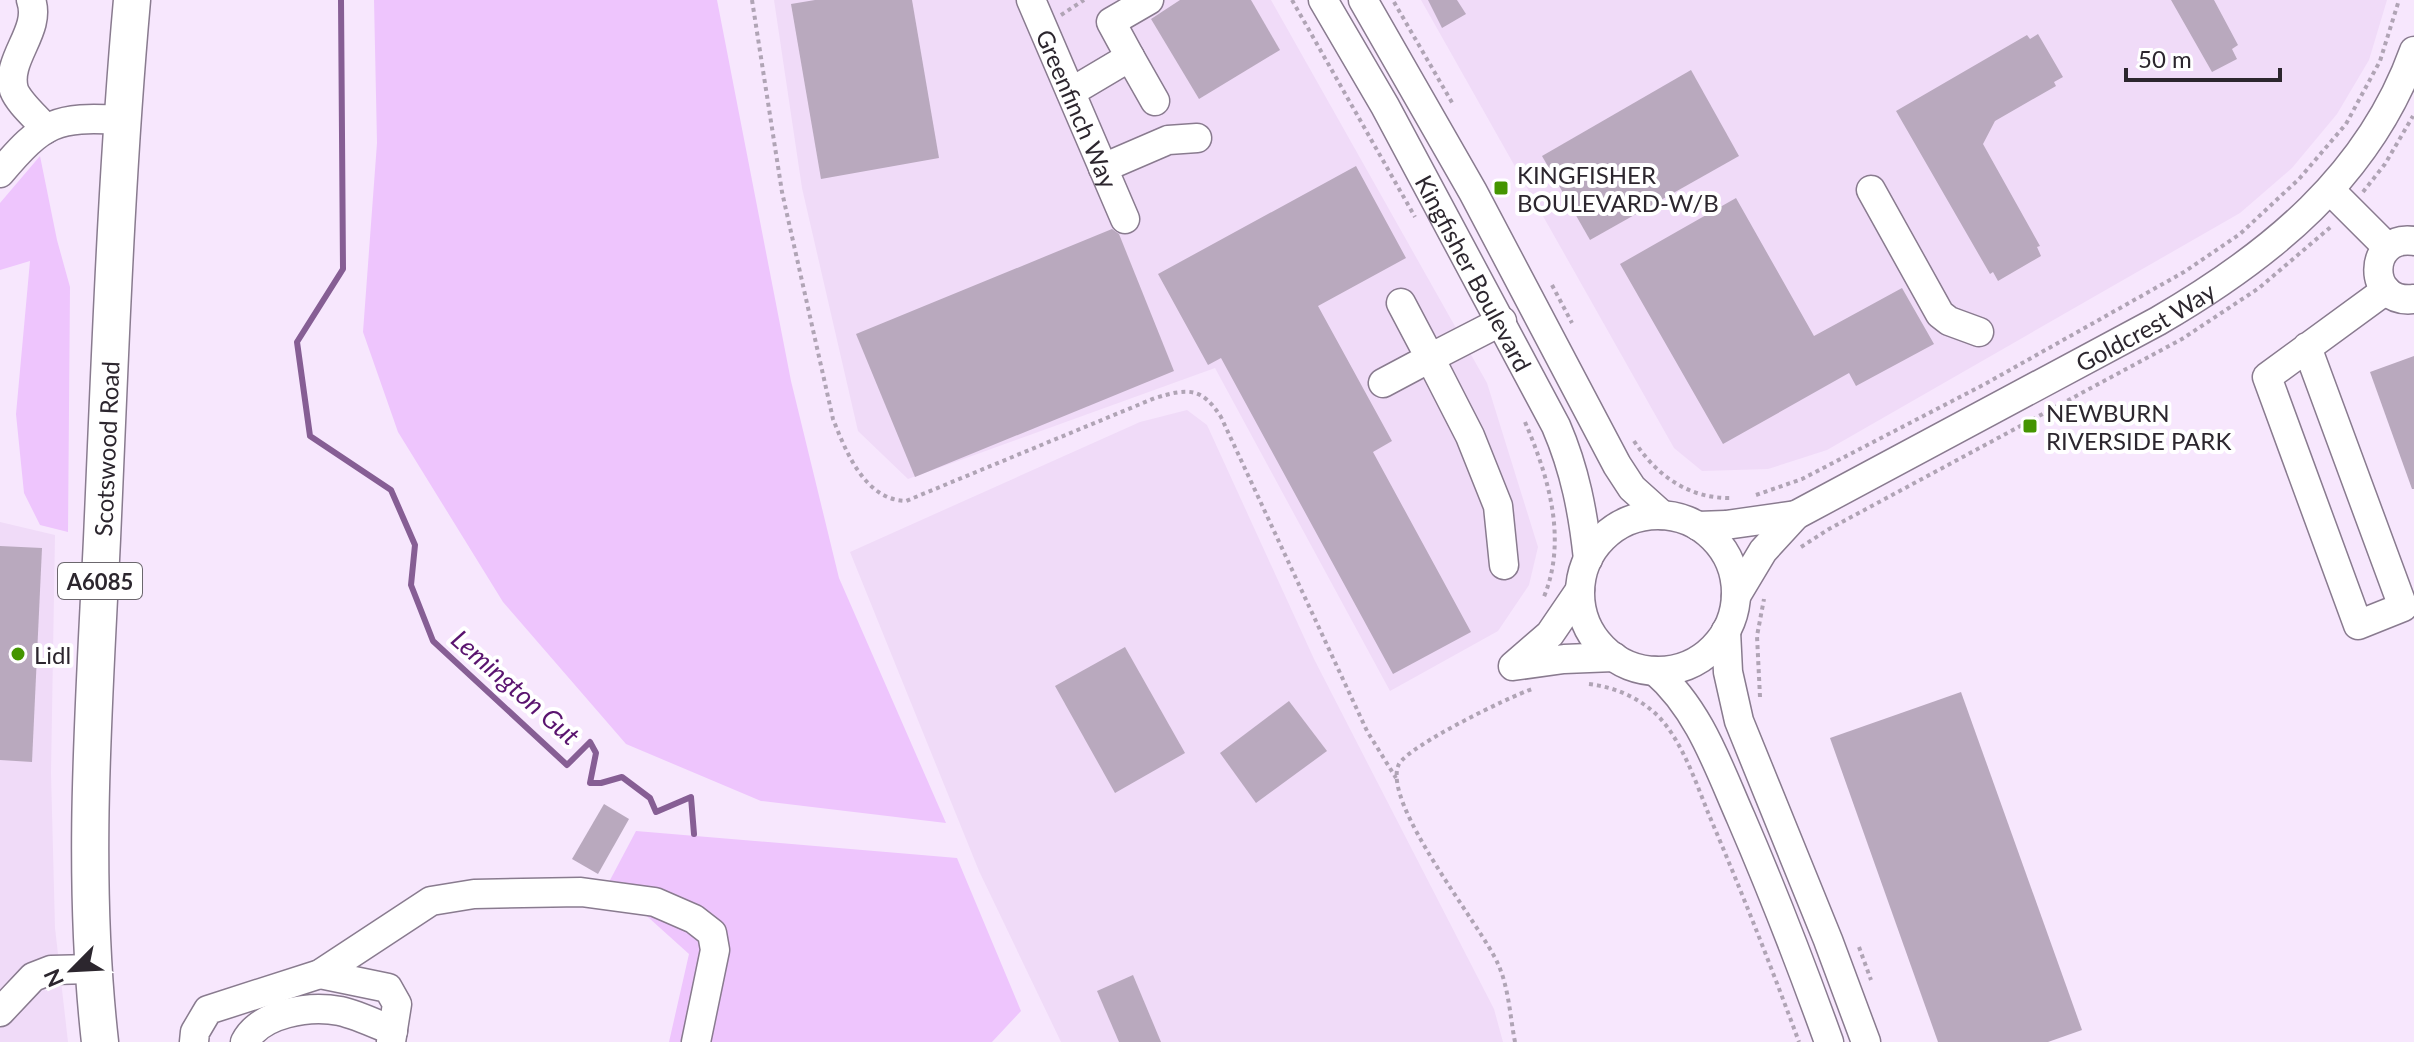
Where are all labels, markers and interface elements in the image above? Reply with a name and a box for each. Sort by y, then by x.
street label: Greenfinch Way [1031,25,1125,193]
scale bar [2126,32,2280,82]
text: 50 m [2138,44,2192,73]
place label: KINGFISHER BOULEVARD-W/B [1517,160,1719,217]
street label: Kingfisher Boulevard [1410,170,1538,376]
marker: KINGFISHER BOULEVARD-W/B [1492,179,1510,197]
street label: Goldcrest Way [2071,275,2220,377]
street label: Scotswood Road [88,360,124,537]
place label: NEWBURN RIVERSIDE PARK [2046,398,2231,455]
marker: NEWBURN RIVERSIDE PARK [2021,417,2039,435]
road number: A6085 [58,563,142,599]
water label: Lemington Gut [445,623,587,751]
place label: Lidl [34,640,71,669]
marker: Lidl [9,645,27,663]
north arrow [32,930,112,1010]
text: N [37,965,69,992]

